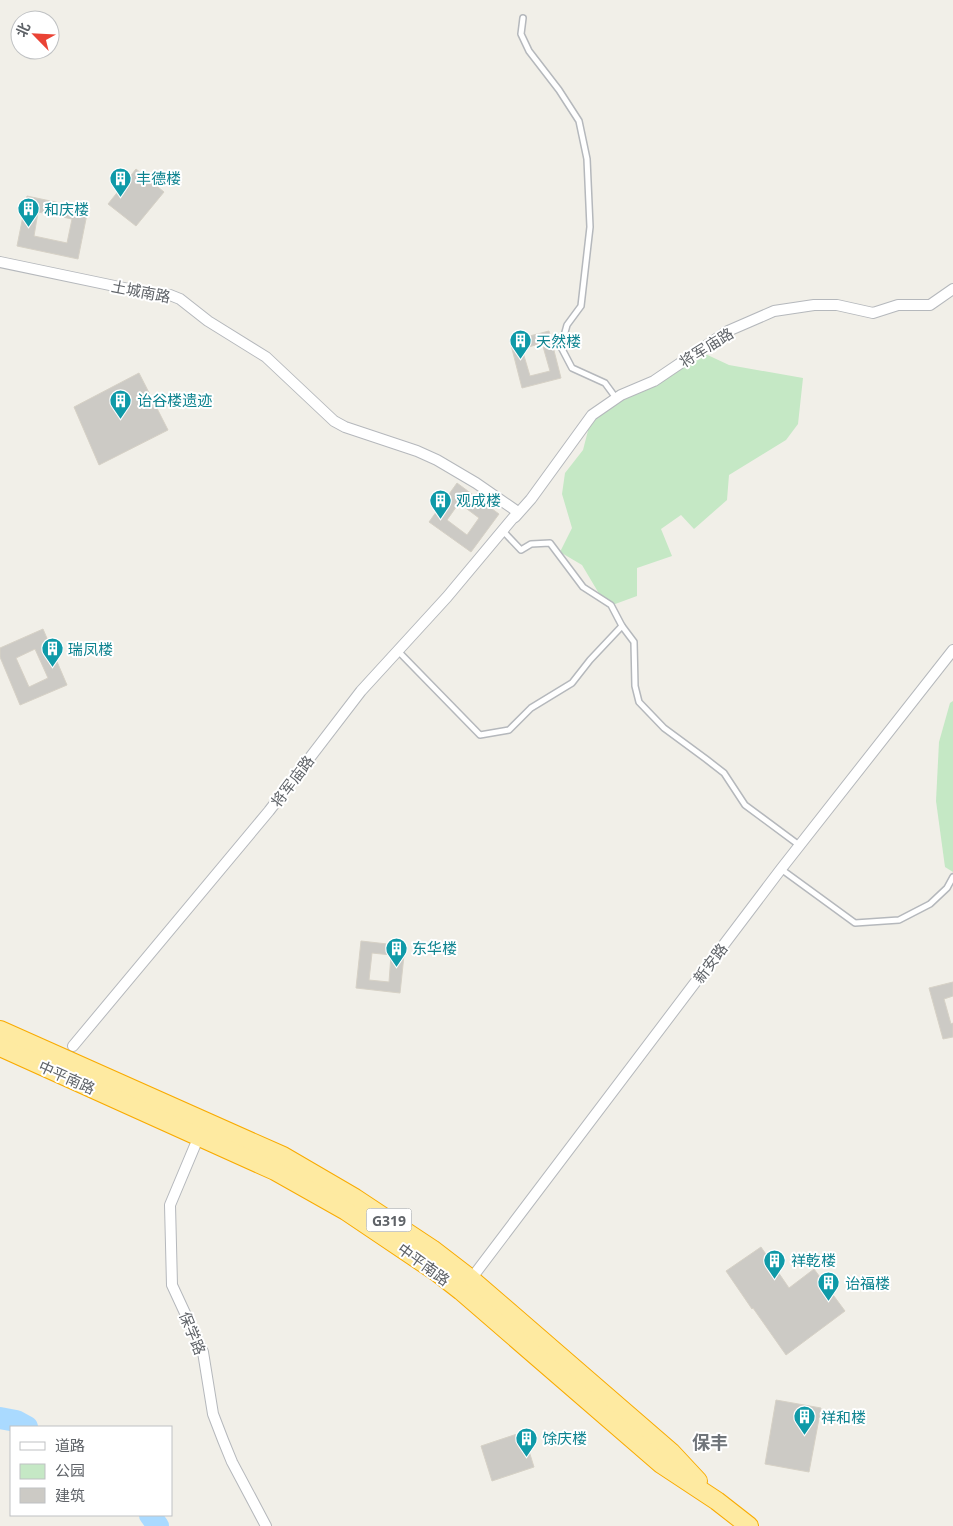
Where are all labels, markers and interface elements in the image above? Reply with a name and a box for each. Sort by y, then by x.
north arrow [10,10,60,60]
text: 北 [11,19,34,40]
building icon: 丰德楼 [108,166,132,197]
place label: 丰德楼 [136,168,181,188]
building icon: 和庆楼 [16,197,40,228]
place label: 和庆楼 [44,199,89,219]
street label: 土城南路 [110,275,172,307]
street label: 将军庙路 [675,323,737,371]
building icon: 天然楼 [508,329,532,360]
place label: 天然楼 [536,331,581,351]
building icon: 诒谷楼遗迹 [109,388,133,419]
place label: 诒谷楼遗迹 [137,390,212,410]
building icon: 观成楼 [428,488,452,519]
place label: 观成楼 [456,490,501,510]
building icon: 瑞凤楼 [40,637,64,668]
place label: 瑞凤楼 [68,639,113,659]
street label: 将军庙路 [266,751,318,811]
building icon: 东华楼 [384,936,408,967]
place label: 东华楼 [412,938,457,958]
street label: 新安路 [688,939,732,987]
street label: 中平南路 [36,1056,98,1098]
road number: G319 [366,1208,412,1232]
street label: 中平南路 [394,1238,454,1290]
building icon: 祥乾楼 [763,1248,787,1279]
place label: 祥乾楼 [791,1250,836,1270]
building icon: 诒福楼 [817,1271,841,1302]
place label: 诒福楼 [845,1273,890,1293]
street label: 保学路 [175,1308,211,1358]
building icon: 祥和楼 [793,1405,817,1436]
place label: 祥和楼 [821,1407,866,1427]
legend [10,1426,172,1516]
building icon: 馀庆楼 [514,1426,538,1457]
place label: 馀庆楼 [542,1428,587,1448]
district label: 保丰 [692,1430,728,1454]
text: 道路 [55,1435,85,1455]
text: 公园 [55,1460,85,1480]
text: 建筑 [55,1485,85,1505]

